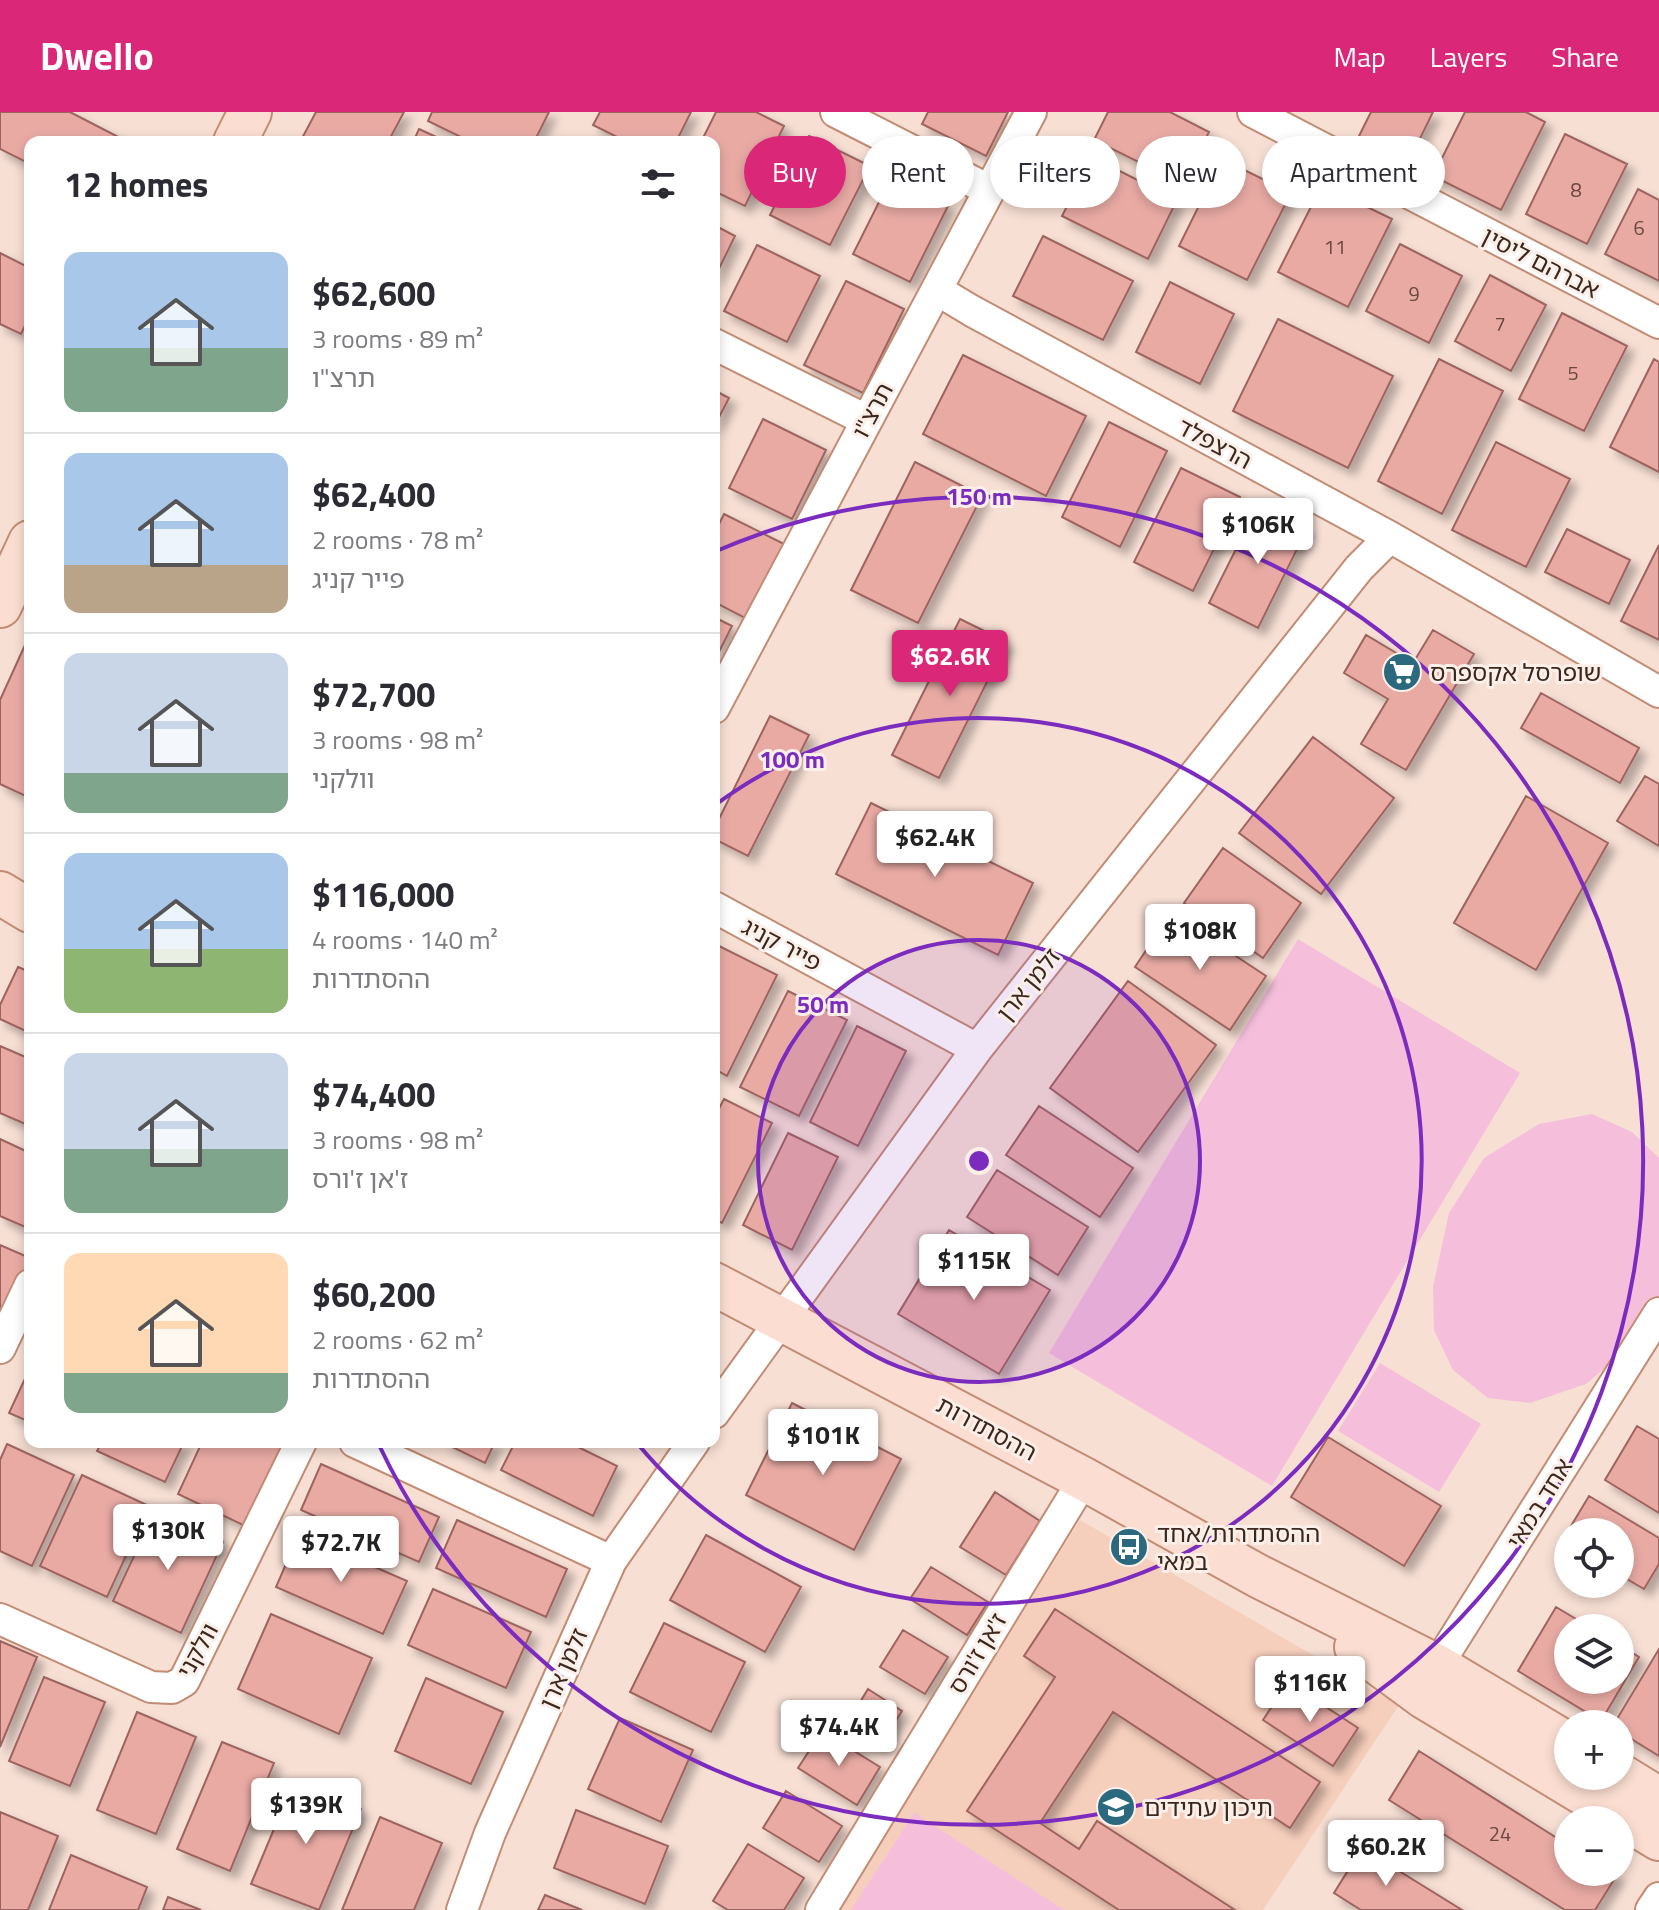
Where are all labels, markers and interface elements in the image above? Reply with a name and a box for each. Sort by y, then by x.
text: Dwello [40,27,154,85]
text: Map [1333,35,1386,78]
text: Layers [1430,35,1507,78]
text: Share [1551,35,1619,78]
chip: Buy [744,136,846,208]
chip: Rent [862,136,974,208]
chip: Filters [990,136,1120,208]
chip: New [1136,136,1246,208]
chip: Apartment [1262,136,1445,208]
text: 12 homes [64,158,208,210]
icon: filters [636,162,680,206]
house number: 8 [1570,174,1582,205]
house number: 6 [1633,212,1645,243]
street label: אברהם ליסין [1476,217,1606,307]
house number: 11 [1324,231,1346,262]
text: $62,600 [312,267,435,319]
house number: 9 [1408,278,1420,309]
icon: home [128,284,224,380]
house number: 7 [1494,308,1506,339]
text: 3 rooms · 89 m² [312,319,483,358]
house number: 5 [1567,357,1579,388]
text: תרצ"ו [312,358,375,397]
street label: תרצ"ו [842,376,902,444]
street label: הרצפלד [1171,408,1259,478]
text: $62,400 [312,468,435,520]
text: 150 m [946,478,1012,514]
icon: home [128,485,224,581]
pin: $106K [1202,498,1314,566]
text: $106K [1221,504,1295,543]
text: 2 rooms · 78 m² [312,520,483,559]
text: פייר קניג [312,559,405,598]
pin: $62.6K [885,630,1015,698]
text: $62.6K [910,636,990,675]
supermarket icon: שופרסל אקספרס [1381,651,1423,693]
place label: שופרסל אקספרס [1430,654,1601,690]
text: $72,700 [312,668,435,720]
icon: home [128,685,224,781]
text: 3 rooms · 98 m² [312,720,483,759]
text: 100 m [759,741,825,777]
text: וולקני [312,759,375,798]
pin: $62.4K [870,811,1000,879]
text: $62.4K [895,817,975,856]
text: $116,000 [312,868,454,920]
icon: home [128,885,224,981]
pin: $108K [1144,904,1256,972]
street label: פייר קניג [736,908,828,980]
text: $108K [1163,910,1237,949]
text: 4 rooms · 140 m² [312,920,498,959]
street label: זלמן ארן [987,940,1069,1028]
text: ההסתדרות [312,959,430,998]
text: 50 m [797,986,849,1022]
text: $74,400 [312,1068,435,1120]
icon: home [128,1085,224,1181]
text: 3 rooms · 98 m² [312,1120,483,1159]
centre of rings [965,1147,993,1175]
text: ז'אן ז'ורס [312,1159,408,1198]
pin: $115K [918,1234,1030,1302]
text: $115K [937,1240,1011,1279]
text: $60,200 [312,1268,435,1320]
icon: home [128,1285,224,1381]
text: 2 rooms · 62 m² [312,1320,483,1359]
text: ההסתדרות [312,1359,430,1398]
street label: ההסתדרות [930,1386,1044,1470]
pin: $101K [767,1409,879,1477]
text: $101K [786,1415,860,1454]
street label: אחד במאי [1497,1451,1581,1555]
pin: $130K [112,1504,224,1572]
text: $130K [131,1510,205,1549]
place label: ההסתדרות/אחד במאי [1157,1515,1320,1579]
pin: $72.7K [276,1516,406,1584]
map controls [1554,1518,1634,1886]
button: locate [1554,1518,1634,1598]
text: $72.7K [301,1522,381,1561]
bus stop icon: ההסתדרות/אחד במאי [1108,1526,1150,1568]
street label: ז'אן ז'ורס [939,1606,1015,1700]
button: layers [1554,1614,1634,1694]
street label: וולקני [167,1616,227,1684]
street label: זלמן ארן [529,1622,597,1714]
pin: $116K [1254,1656,1366,1724]
text: $116K [1273,1662,1347,1701]
pin: $74.4K [774,1700,904,1768]
text: $74.4K [799,1706,879,1745]
button: + [1554,1710,1634,1790]
pin: $139K [250,1778,362,1846]
text: $139K [269,1784,343,1823]
school or university icon: תיכון עתידים [1095,1786,1137,1828]
place label: תיכון עתידים [1144,1789,1273,1825]
button: − [1554,1806,1634,1886]
house number: 24 [1489,1818,1511,1849]
pin: $60.2K [1321,1820,1451,1888]
text: $60.2K [1346,1826,1426,1865]

